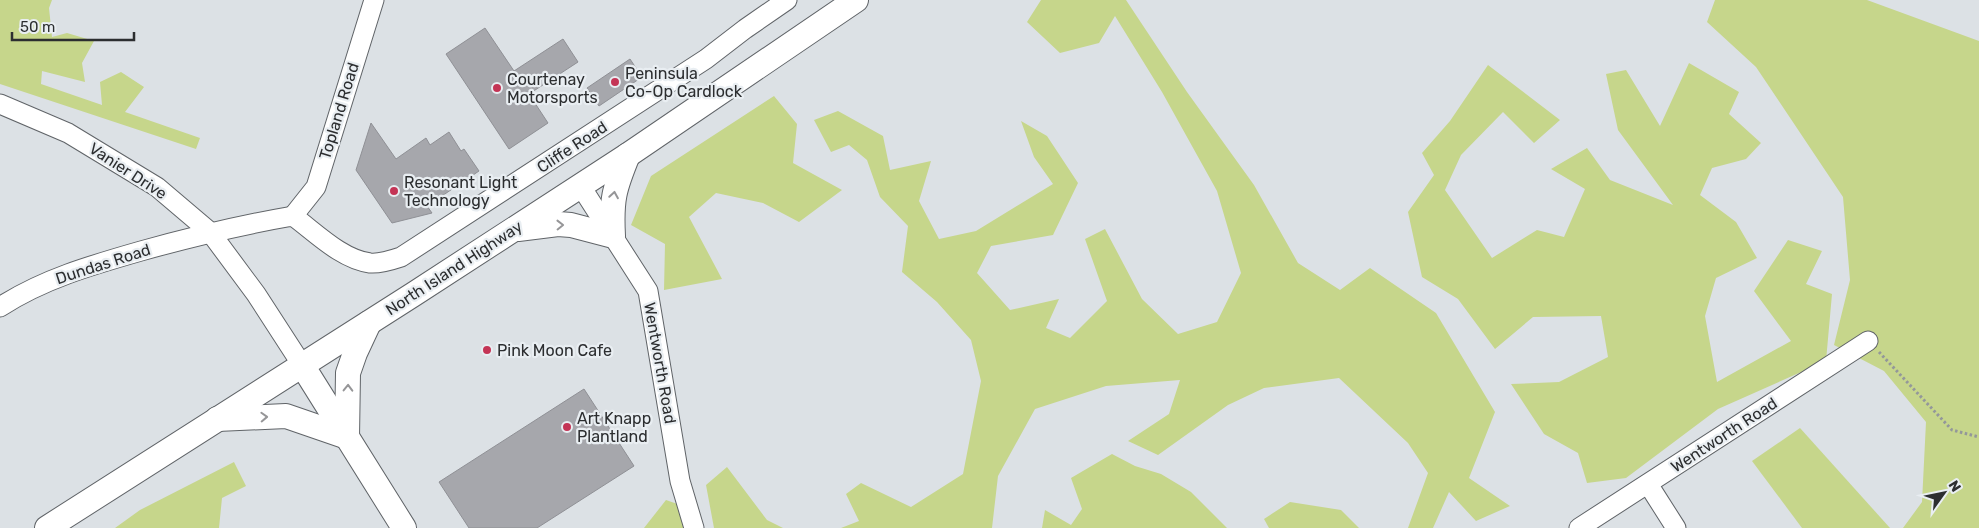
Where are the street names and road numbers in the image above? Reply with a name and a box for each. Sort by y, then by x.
street label: Topland Road [315,60,363,162]
street label: Cliffe Road [533,117,611,177]
street label: Vanier Drive [85,139,171,203]
street label: North Island Highway [382,217,526,319]
street label: Dundas Road [53,240,153,288]
street label: Wentworth Road [640,301,680,425]
street label: Wentworth Road [1667,394,1781,476]

